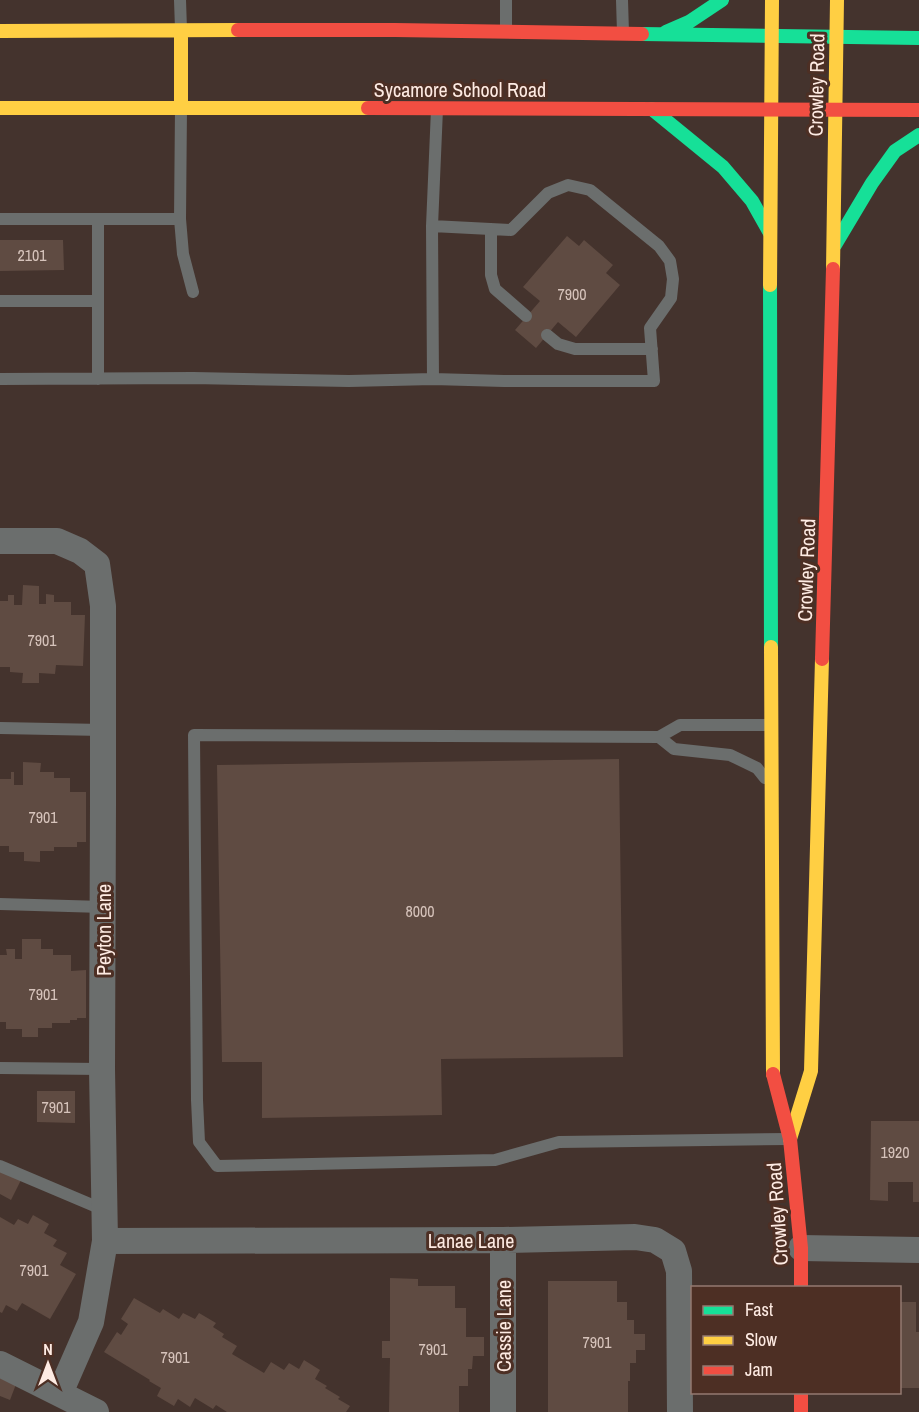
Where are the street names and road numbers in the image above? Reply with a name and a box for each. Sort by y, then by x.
street label: Crowley Road [802,33,830,137]
street label: Sycamore School Road [374,76,546,103]
street label: Crowley Road [791,518,821,622]
street label: Peyton Lane [90,884,117,976]
street label: Crowley Road [760,1162,794,1266]
street label: Lanae Lane [428,1227,514,1254]
street label: Cassie Lane [490,1280,517,1372]

